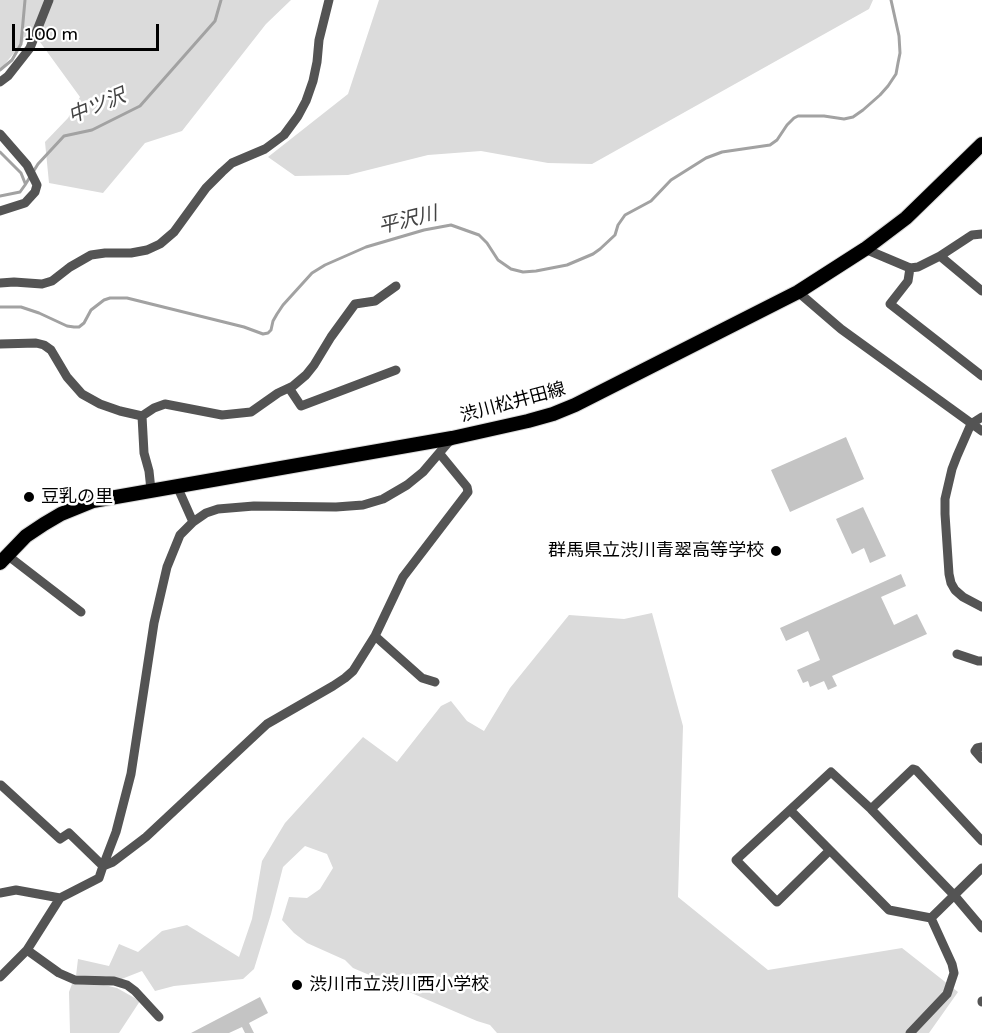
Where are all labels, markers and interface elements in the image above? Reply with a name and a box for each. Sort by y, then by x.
scale bar [15,12,162,50]
text: 100 m [23,23,78,45]
water label: 中ツ沢 [65,85,129,129]
water label: 平沢川 [376,202,440,240]
street label: 渋川松井田線 [458,379,568,427]
place label: 豆乳の里 [41,486,113,508]
marker: 豆乳の里 [22,490,36,504]
place label: 群馬県立渋川青翠高等学校 [548,540,764,562]
marker: 群馬県立渋川青翠高等学校 [769,544,783,558]
place label: 渋川市立渋川西小学校 [309,974,489,996]
marker: 渋川市立渋川西小学校 [290,978,304,992]

